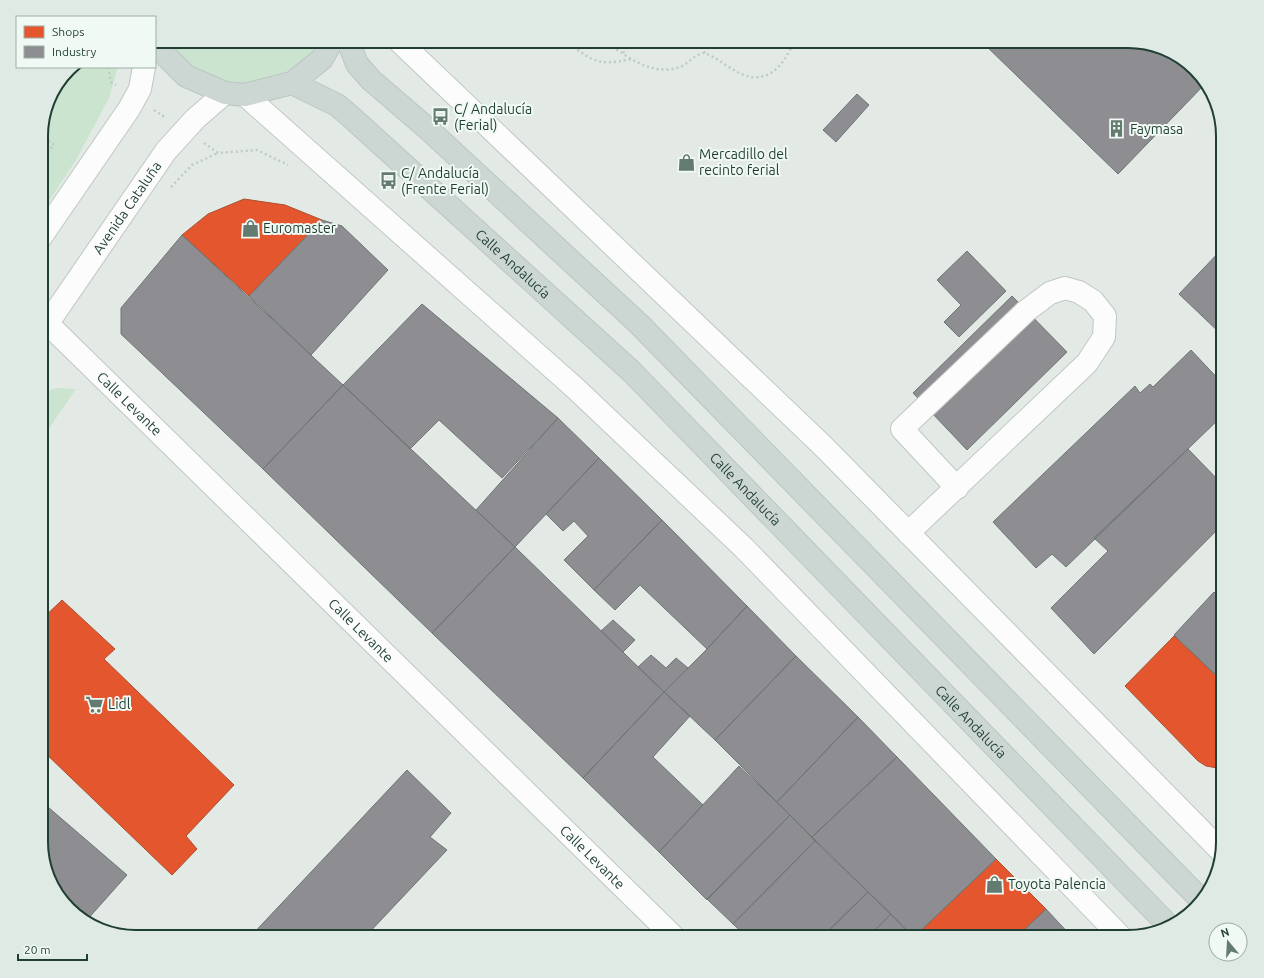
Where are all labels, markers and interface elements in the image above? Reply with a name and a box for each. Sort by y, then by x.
legend [16,16,156,68]
text: Shops [52,25,84,38]
text: Industry [52,45,97,58]
place label: C/ Andalucía (Ferial) [454,101,532,133]
bus stop icon: C/ Andalucía (Ferial) [431,107,451,127]
building icon: Faymasa [1107,119,1127,139]
place label: Faymasa [1130,121,1183,137]
place label: Mercadillo del recinto ferial [699,146,788,178]
shop icon: Mercadillo del recinto ferial [676,152,696,172]
street label: Avenida Cataluña [90,158,164,257]
place label: C/ Andalucía (Frente Ferial) [401,165,489,197]
bus stop icon: C/ Andalucía (Frente Ferial) [378,171,398,191]
shop icon: Euromaster [240,218,260,238]
place label: Euromaster [263,220,337,236]
street label: Calle Andalucía [472,226,554,302]
street label: Calle Levante [94,369,165,439]
street label: Calle Andalucía [706,449,784,529]
street label: Calle Levante [325,595,397,666]
street label: Calle Andalucía [932,682,1010,762]
supermarket icon: Lidl [85,694,105,714]
place label: Lidl [108,696,131,712]
street label: Calle Levante [557,822,628,892]
shop icon: Toyota Palencia [985,874,1005,894]
place label: Toyota Palencia [1008,876,1106,892]
north arrow [1208,922,1248,962]
text: N [1219,926,1231,939]
scale bar [18,936,87,962]
text: 20 m [24,943,51,956]

